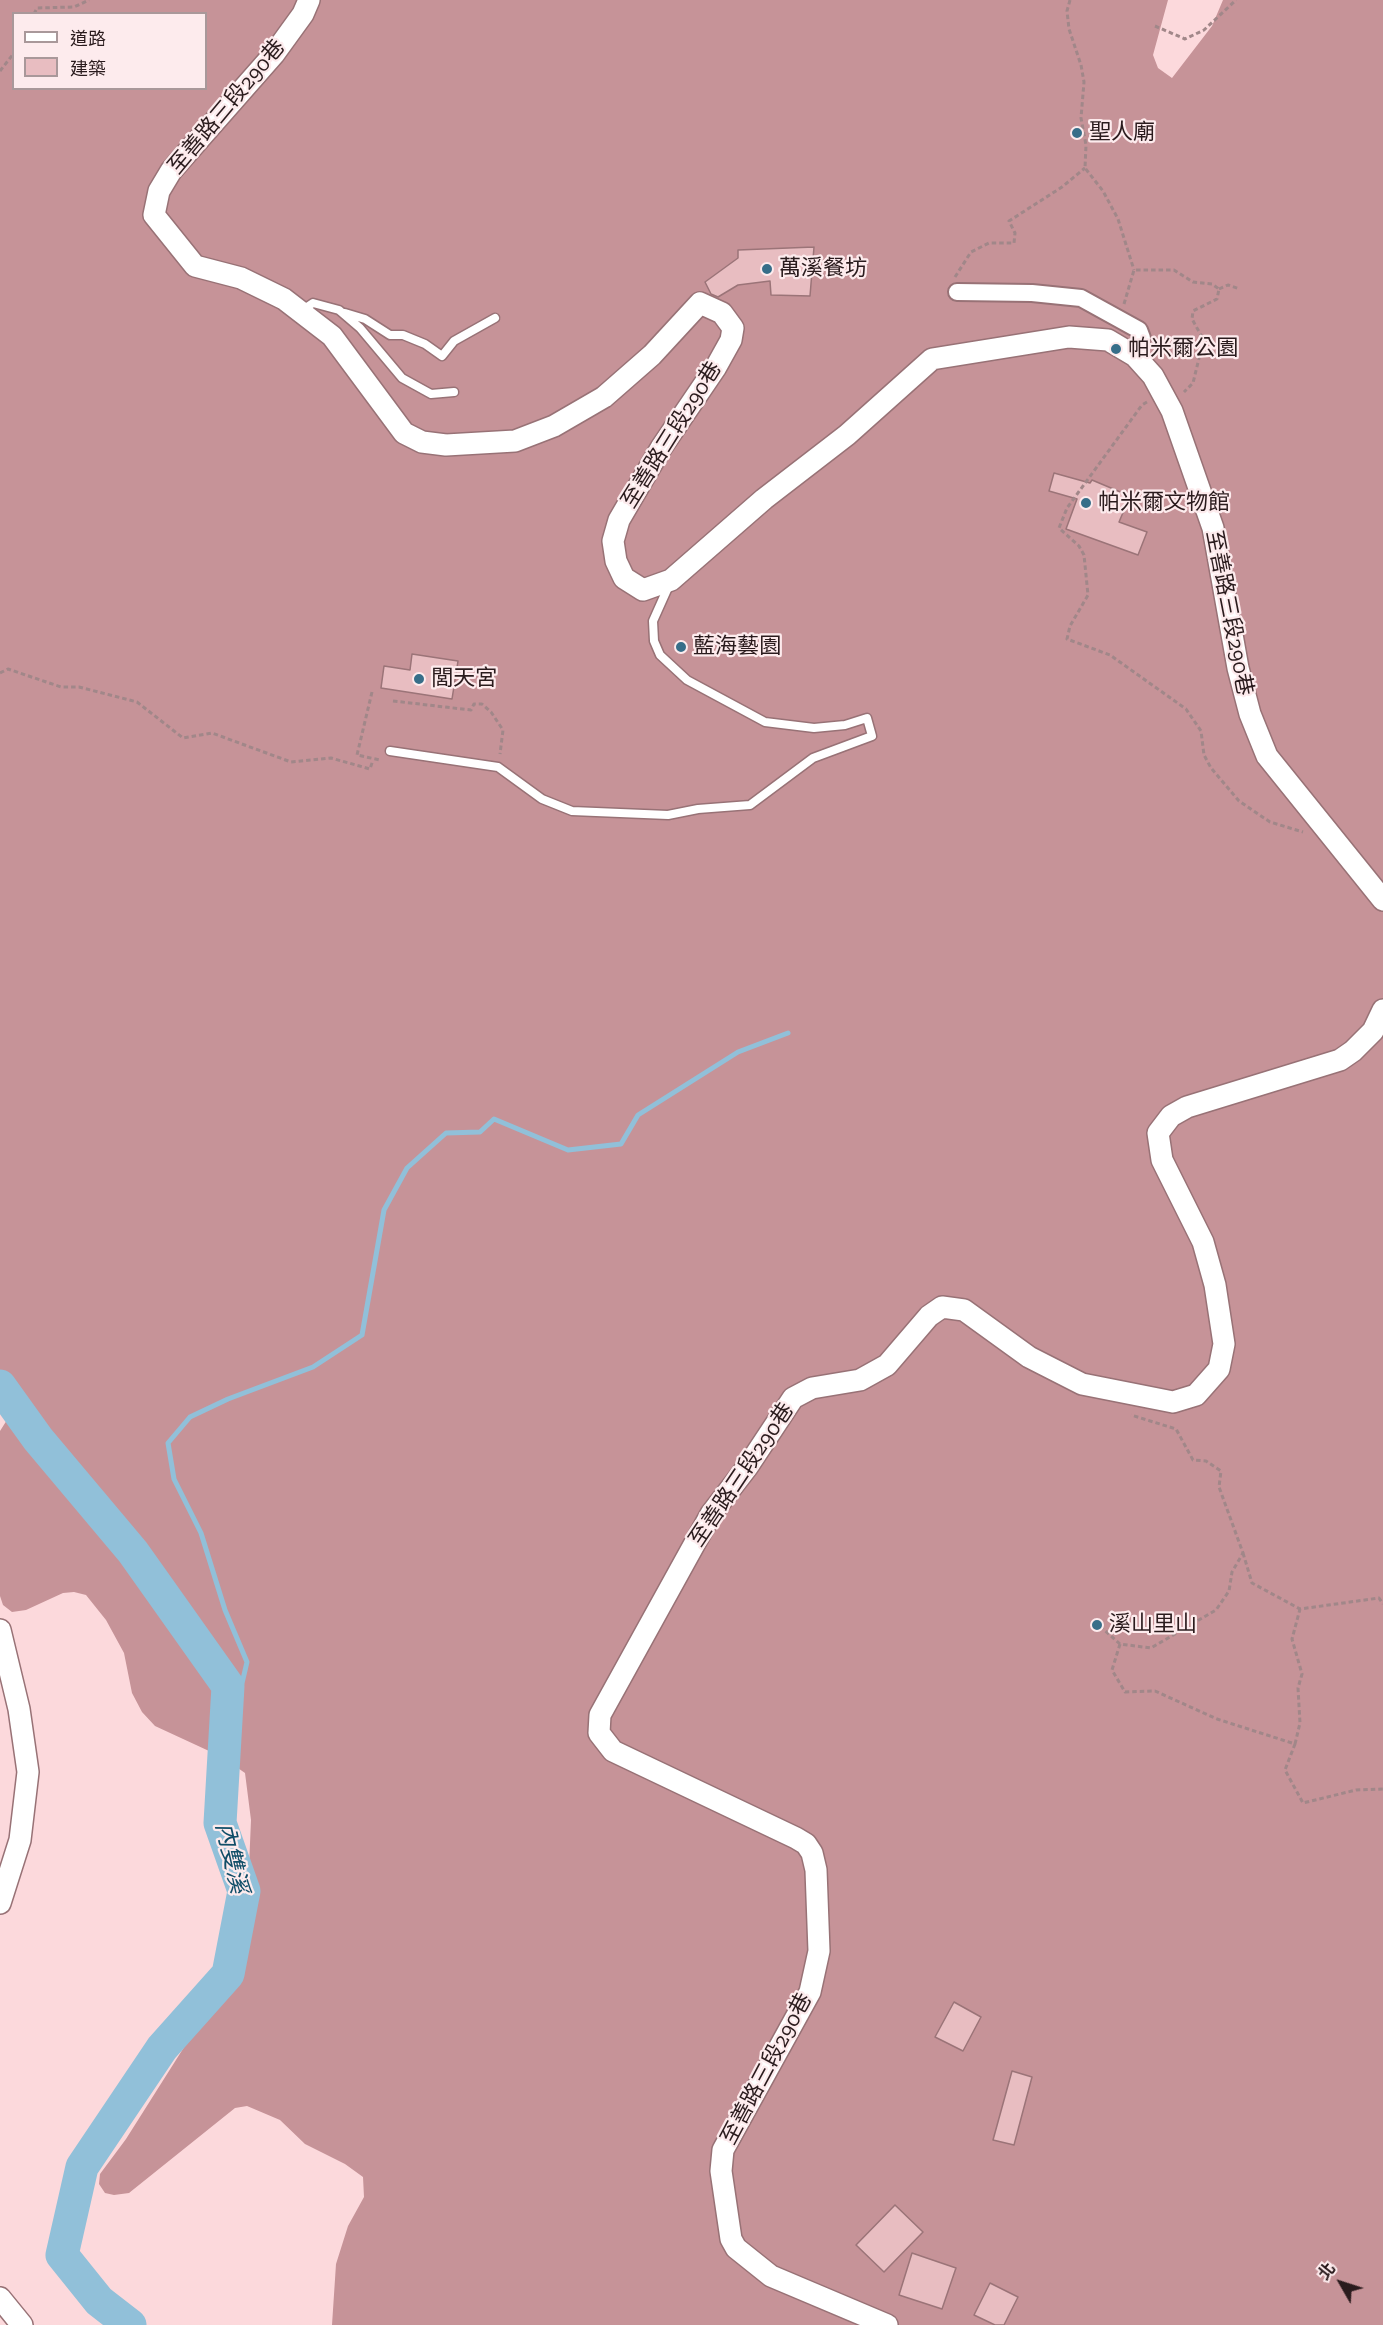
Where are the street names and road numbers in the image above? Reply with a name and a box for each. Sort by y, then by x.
street label: 至善路三段290巷 [163,34,291,180]
street label: 至善路三段290巷 [616,357,728,513]
street label: 至善路三段290巷 [1200,528,1258,698]
street label: 至善路三段290巷 [684,1398,800,1552]
street label: 至善路三段290巷 [716,1989,818,2149]

